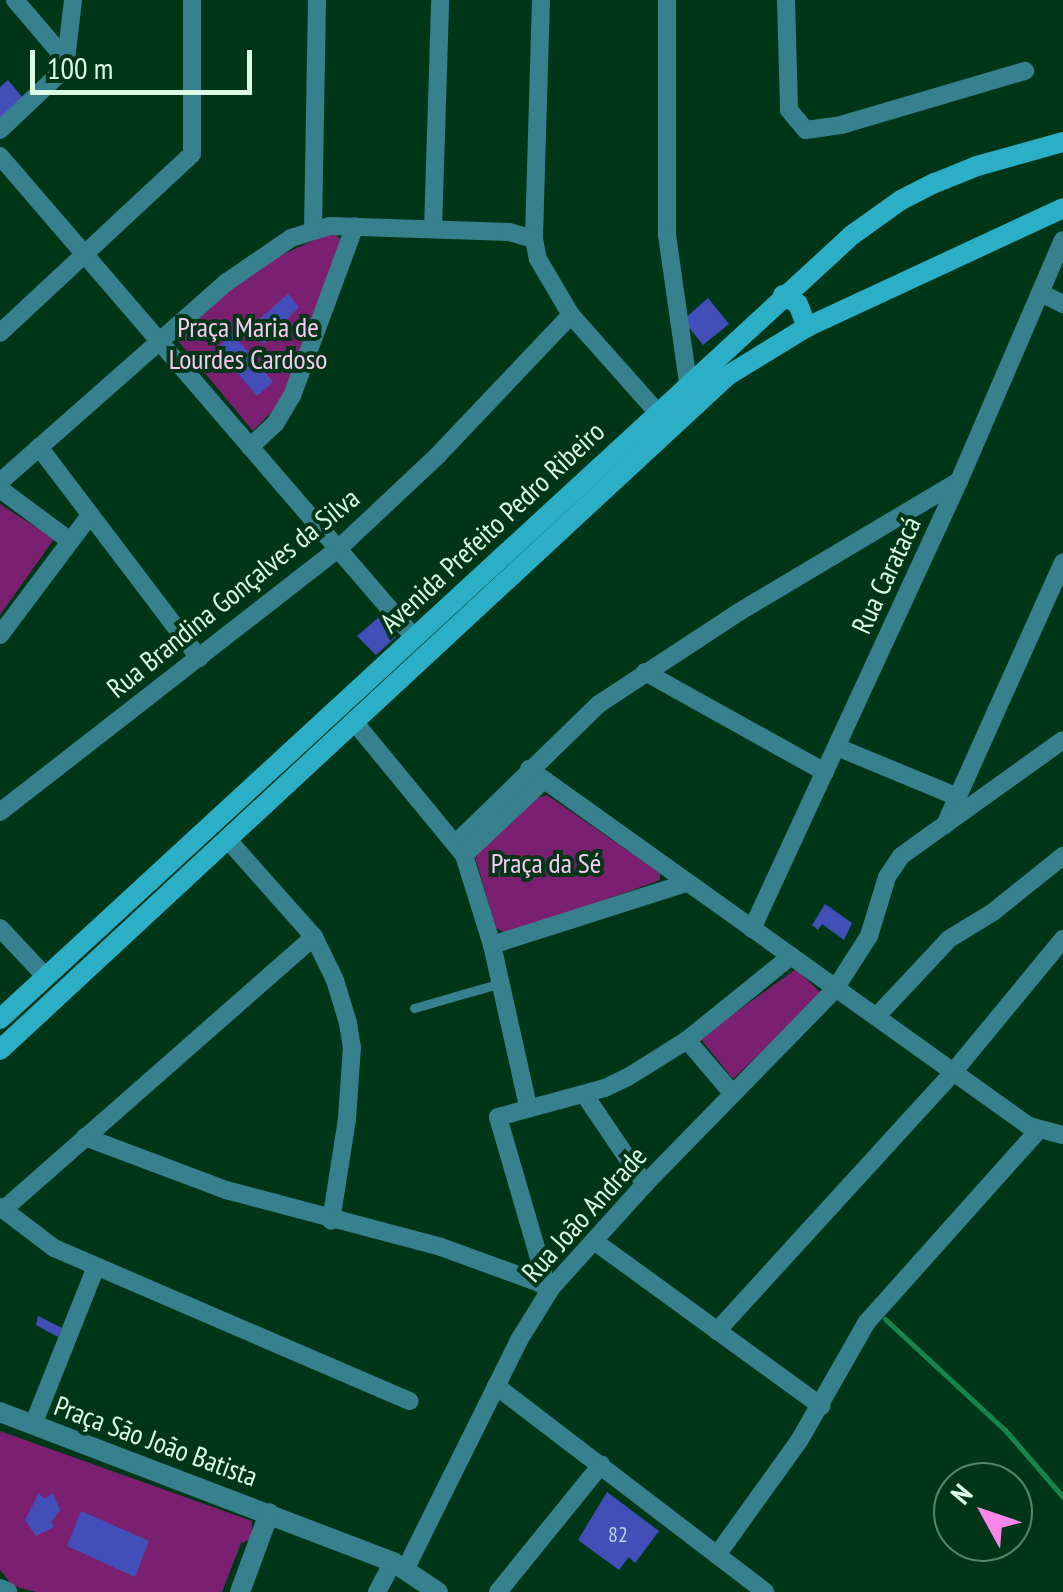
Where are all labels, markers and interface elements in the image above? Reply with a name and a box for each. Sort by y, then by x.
scale bar [35,30,258,92]
text: 100 m [47,48,113,87]
park label: Praça Maria de Lourdes Cardoso [169,310,327,376]
street label: Avenida Prefeito Pedro Ribeiro [373,414,611,640]
street label: Rua Brandina Gonçalves da Silva [100,481,366,705]
street label: Rua Caratacá [844,511,928,639]
park label: Praça da Sé [491,846,601,880]
street label: Rua João Andrade [514,1139,654,1289]
street label: Praça São João Batista [50,1389,262,1493]
north arrow [933,1462,1033,1562]
text: N [942,1476,980,1511]
house number: 82 [608,1522,628,1548]

